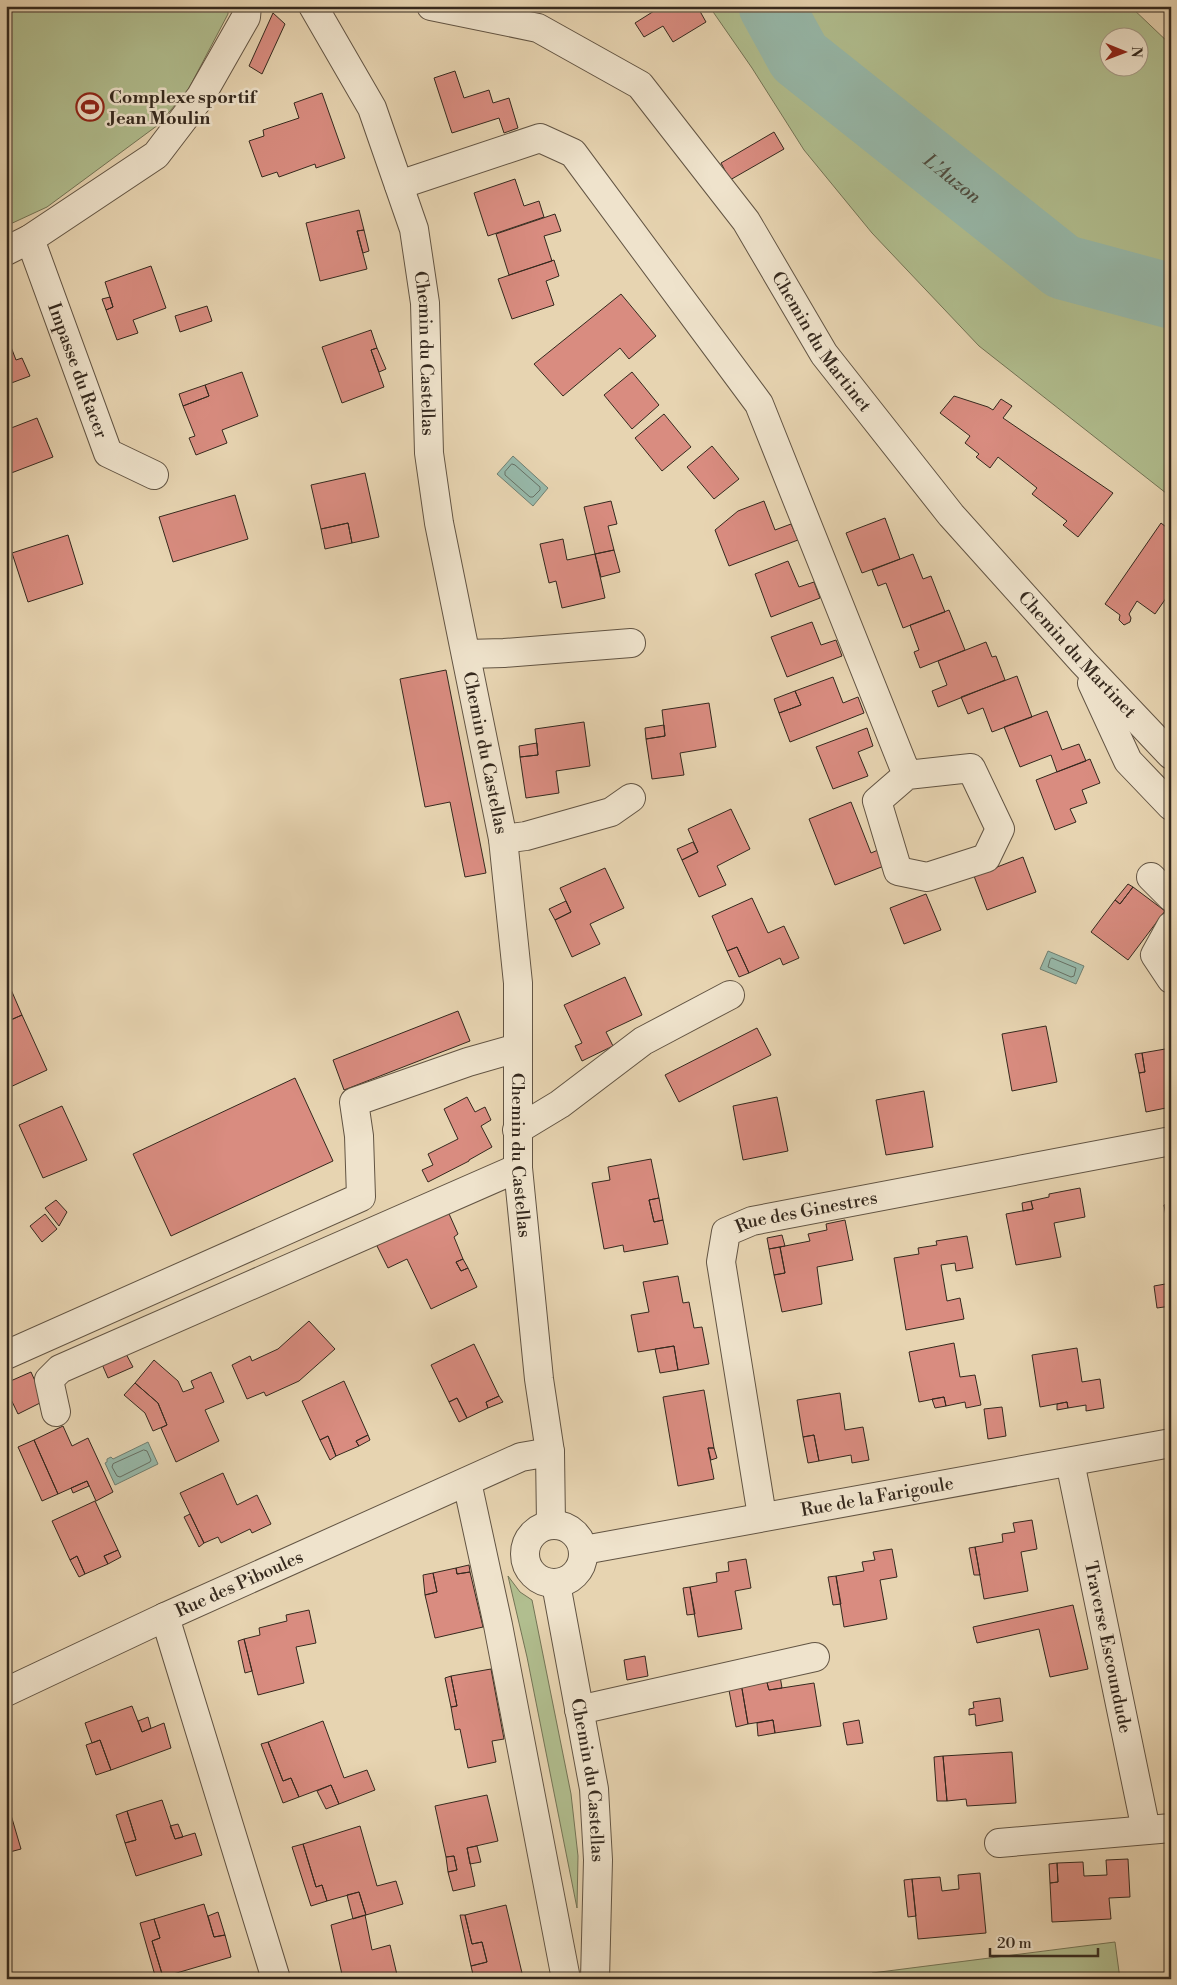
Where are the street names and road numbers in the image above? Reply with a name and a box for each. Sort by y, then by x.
street label: Chemin du Martinet [767,267,877,417]
street label: Chemin du Castellas [409,269,440,436]
street label: Impasse du Racer [43,300,113,442]
street label: Chemin du Martinet [1013,586,1142,723]
street label: Chemin du Castellas [458,670,513,836]
street label: Chemin du Castellas [506,1073,536,1239]
street label: Rue des Ginestres [732,1186,879,1238]
street label: Rue de la Farigoule [799,1471,955,1522]
street label: Rue des Piboules [172,1545,307,1622]
street label: Traverse Escoundude [1079,1559,1137,1735]
street label: Chemin du Castellas [566,1696,610,1863]

